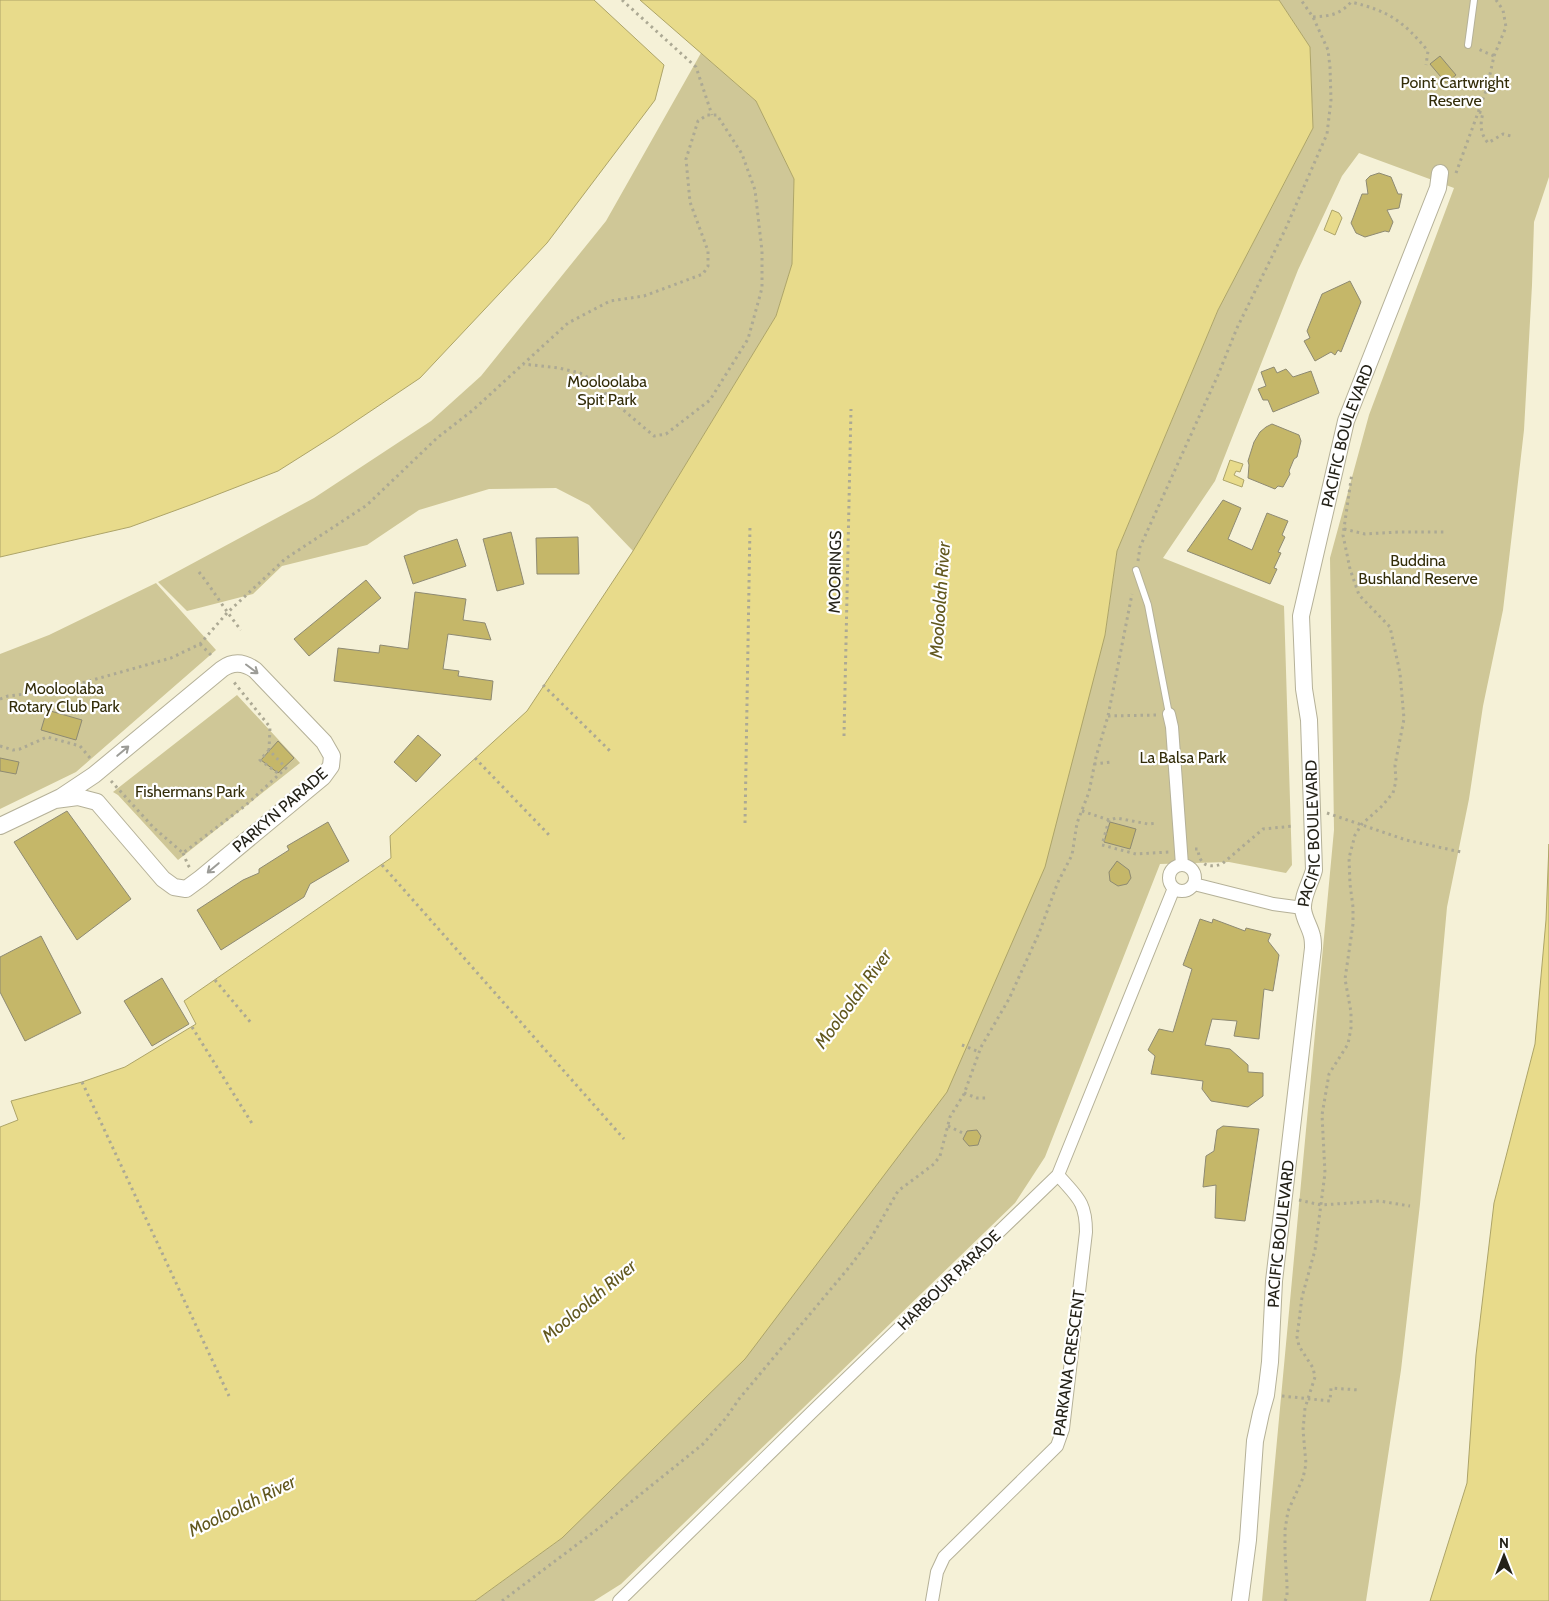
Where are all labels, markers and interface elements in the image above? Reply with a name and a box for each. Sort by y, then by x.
park label: Point Cartwright Reserve [1401,73,1510,110]
street label: PACIFIC BOULEVARD [1317,361,1377,509]
park label: Mooloolaba Spit Park [567,372,647,409]
street label: MOORINGS [825,531,845,613]
water label: Mooloolah River [925,540,955,660]
park label: Buddina Bushland Reserve [1358,551,1478,588]
one-way arrow [245,664,258,675]
park label: Mooloolaba Rotary Club Park [8,679,120,716]
one-way arrow [117,746,130,757]
park label: La Balsa Park [1139,748,1227,767]
street label: PACIFIC BOULEVARD [1293,760,1324,908]
street label: PARKYN PARADE [229,764,331,856]
park label: Fishermans Park [135,782,246,801]
one-way arrow [207,862,220,874]
water label: Mooloolah River [809,944,897,1053]
street label: PACIFIC BOULEVARD [1263,1159,1298,1308]
street label: HARBOUR PARADE [894,1226,1005,1334]
water label: Mooloolah River [536,1254,642,1348]
street label: PARKANA CRESCENT [1049,1288,1089,1438]
water label: Mooloolah River [184,1470,301,1542]
north arrow [1479,1531,1529,1581]
text: N [1499,1534,1509,1552]

